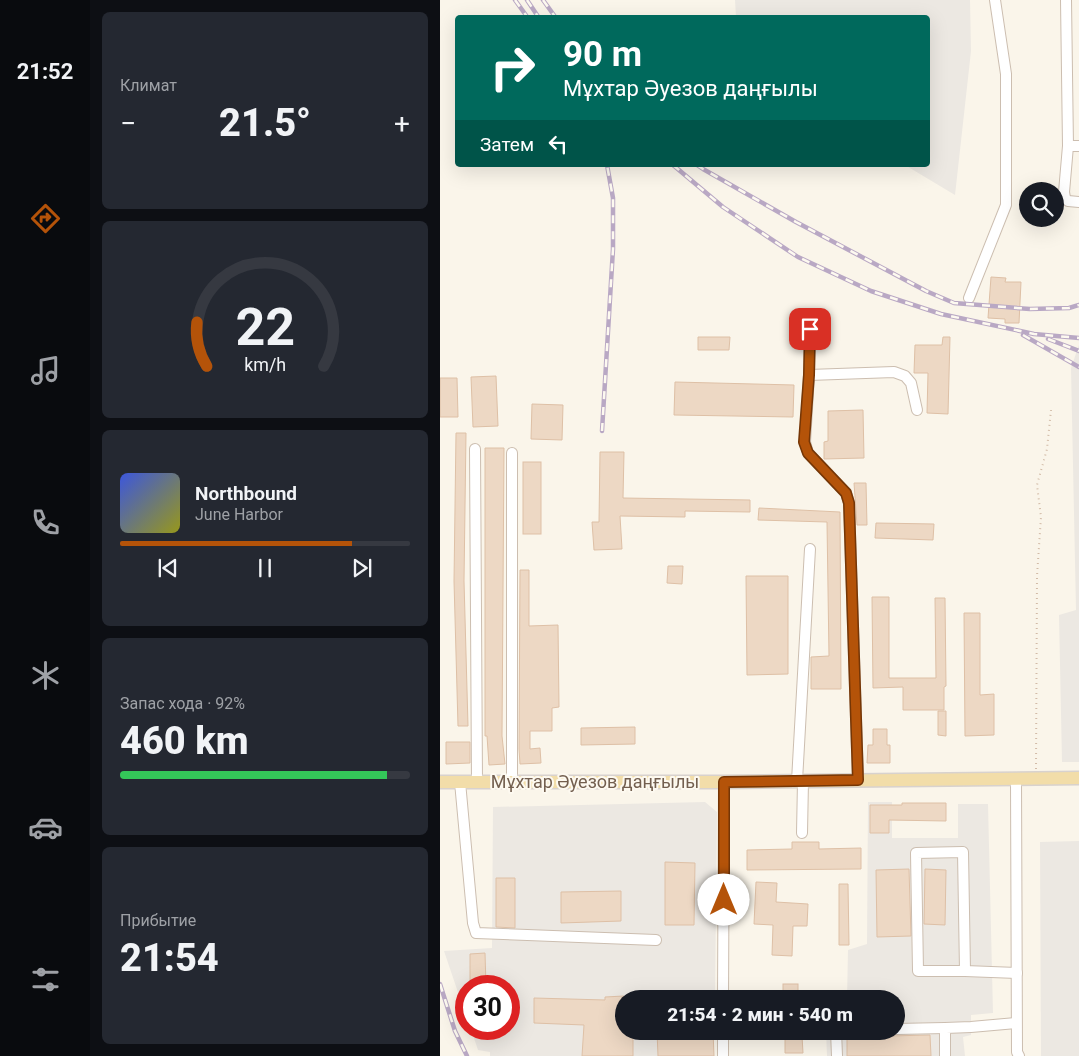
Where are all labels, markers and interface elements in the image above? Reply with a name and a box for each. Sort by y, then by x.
text: 90 m [563,34,642,75]
icon: right [480,35,545,100]
text: 21:52 [17,59,73,84]
text: Климат [120,76,177,95]
text: Мұхтар Әуезов даңғылы [563,76,818,101]
text: 21.5° [219,101,311,145]
text: − [120,107,136,140]
text: + [394,107,410,140]
icon: left [544,130,572,158]
text: Затем [480,133,534,156]
map controls [1019,182,1064,227]
button: search [1019,182,1064,227]
icon: directions [28,201,63,236]
text: 22 [235,297,295,358]
pin [789,308,831,350]
icon: arrive [796,315,824,343]
icon: music [28,353,63,388]
text: km/h [244,354,286,375]
text: Northbound [195,482,297,505]
icon: phone [28,505,63,540]
text: June Harbor [195,505,283,524]
icon: previous [154,554,182,582]
icon: pause [251,554,279,582]
icon: next [348,554,376,582]
icon: climate [28,658,63,693]
text: Запас хода · 92% [120,694,245,713]
text: 460 km [120,719,249,763]
street label: Мұхтар Әуезов даңғылы [491,771,699,792]
icon: car [28,810,63,845]
position arrow [697,873,749,925]
text: Прибытие [120,911,196,930]
text: 21:54 [120,936,219,980]
icon: filters [28,962,63,997]
speed limit sign: 30 [455,975,520,1040]
text: 21:54 · 2 мин · 540 m [667,1003,853,1026]

